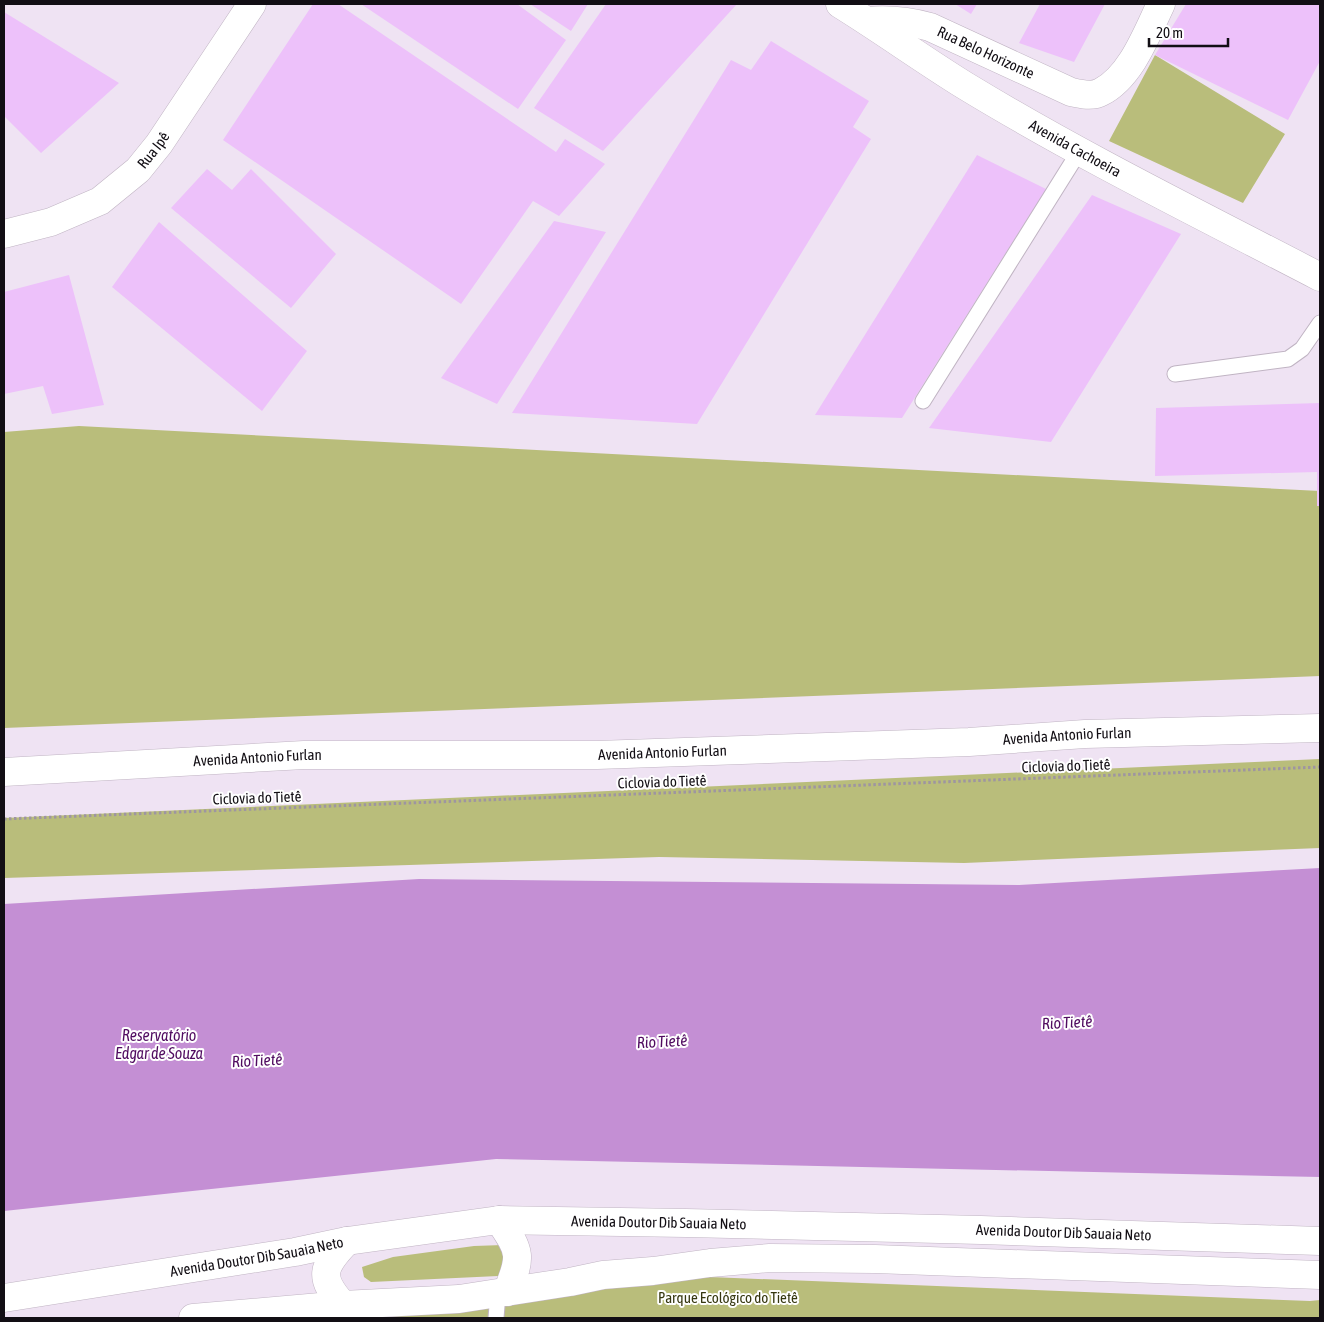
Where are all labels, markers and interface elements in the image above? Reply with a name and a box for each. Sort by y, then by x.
scale bar [1149,15,1228,47]
street label: Rua Belo Horizonte [935,23,1037,82]
text: 20 m [1156,24,1183,41]
street label: Avenida Cachoeira [1026,116,1124,180]
street label: Rua Ipê [134,128,173,172]
street label: Avenida Antonio Furlan [1002,724,1132,748]
street label: Avenida Antonio Furlan [598,741,727,763]
street label: Avenida Antonio Furlan [193,746,322,769]
street label: Ciclovia do Tietê [1021,755,1111,776]
street label: Ciclovia do Tietê [617,771,707,792]
street label: Ciclovia do Tietê [212,787,302,808]
water label: Rio Tietê [1041,1012,1093,1032]
water label: Reservatório Edgar de Souza [115,1026,204,1063]
water label: Rio Tietê [636,1031,688,1051]
water label: Rio Tietê [231,1050,283,1070]
street label: Avenida Doutor Dib Sauaia Neto [571,1212,747,1232]
street label: Avenida Doutor Dib Sauaia Neto [976,1221,1152,1244]
street label: Avenida Doutor Dib Sauaia Neto [169,1233,345,1280]
park label: Parque Ecológico do Tietê [658,1289,798,1306]

